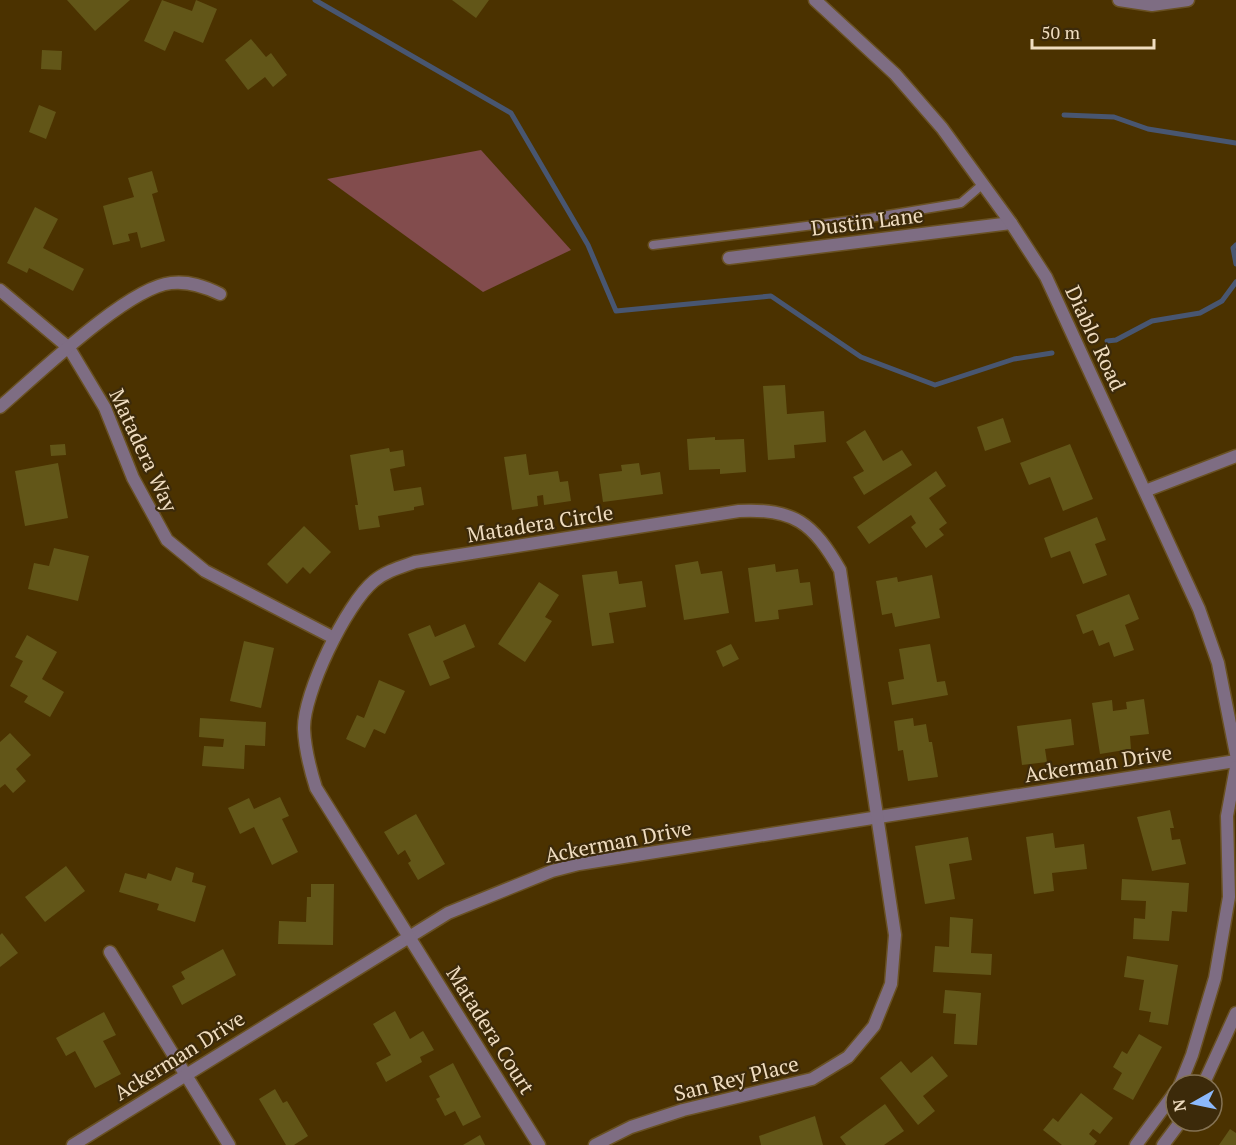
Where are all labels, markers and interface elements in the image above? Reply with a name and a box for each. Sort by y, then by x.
scale bar [1032,12,1154,50]
text: 50 m [1041,20,1081,44]
street label: Dustin Lane [809,200,925,242]
street label: Diablo Road [1059,281,1133,395]
street label: Matadera Way [103,384,185,516]
street label: Matadera Circle [465,498,615,548]
street label: Ackerman Drive [1022,738,1174,788]
street label: Ackerman Drive [542,813,694,869]
street label: Matadera Court [441,961,542,1099]
street label: Ackerman Drive [108,1004,250,1106]
street label: San Rey Place [671,1049,801,1107]
north arrow [1164,1073,1224,1133]
text: N [1167,1098,1191,1113]

